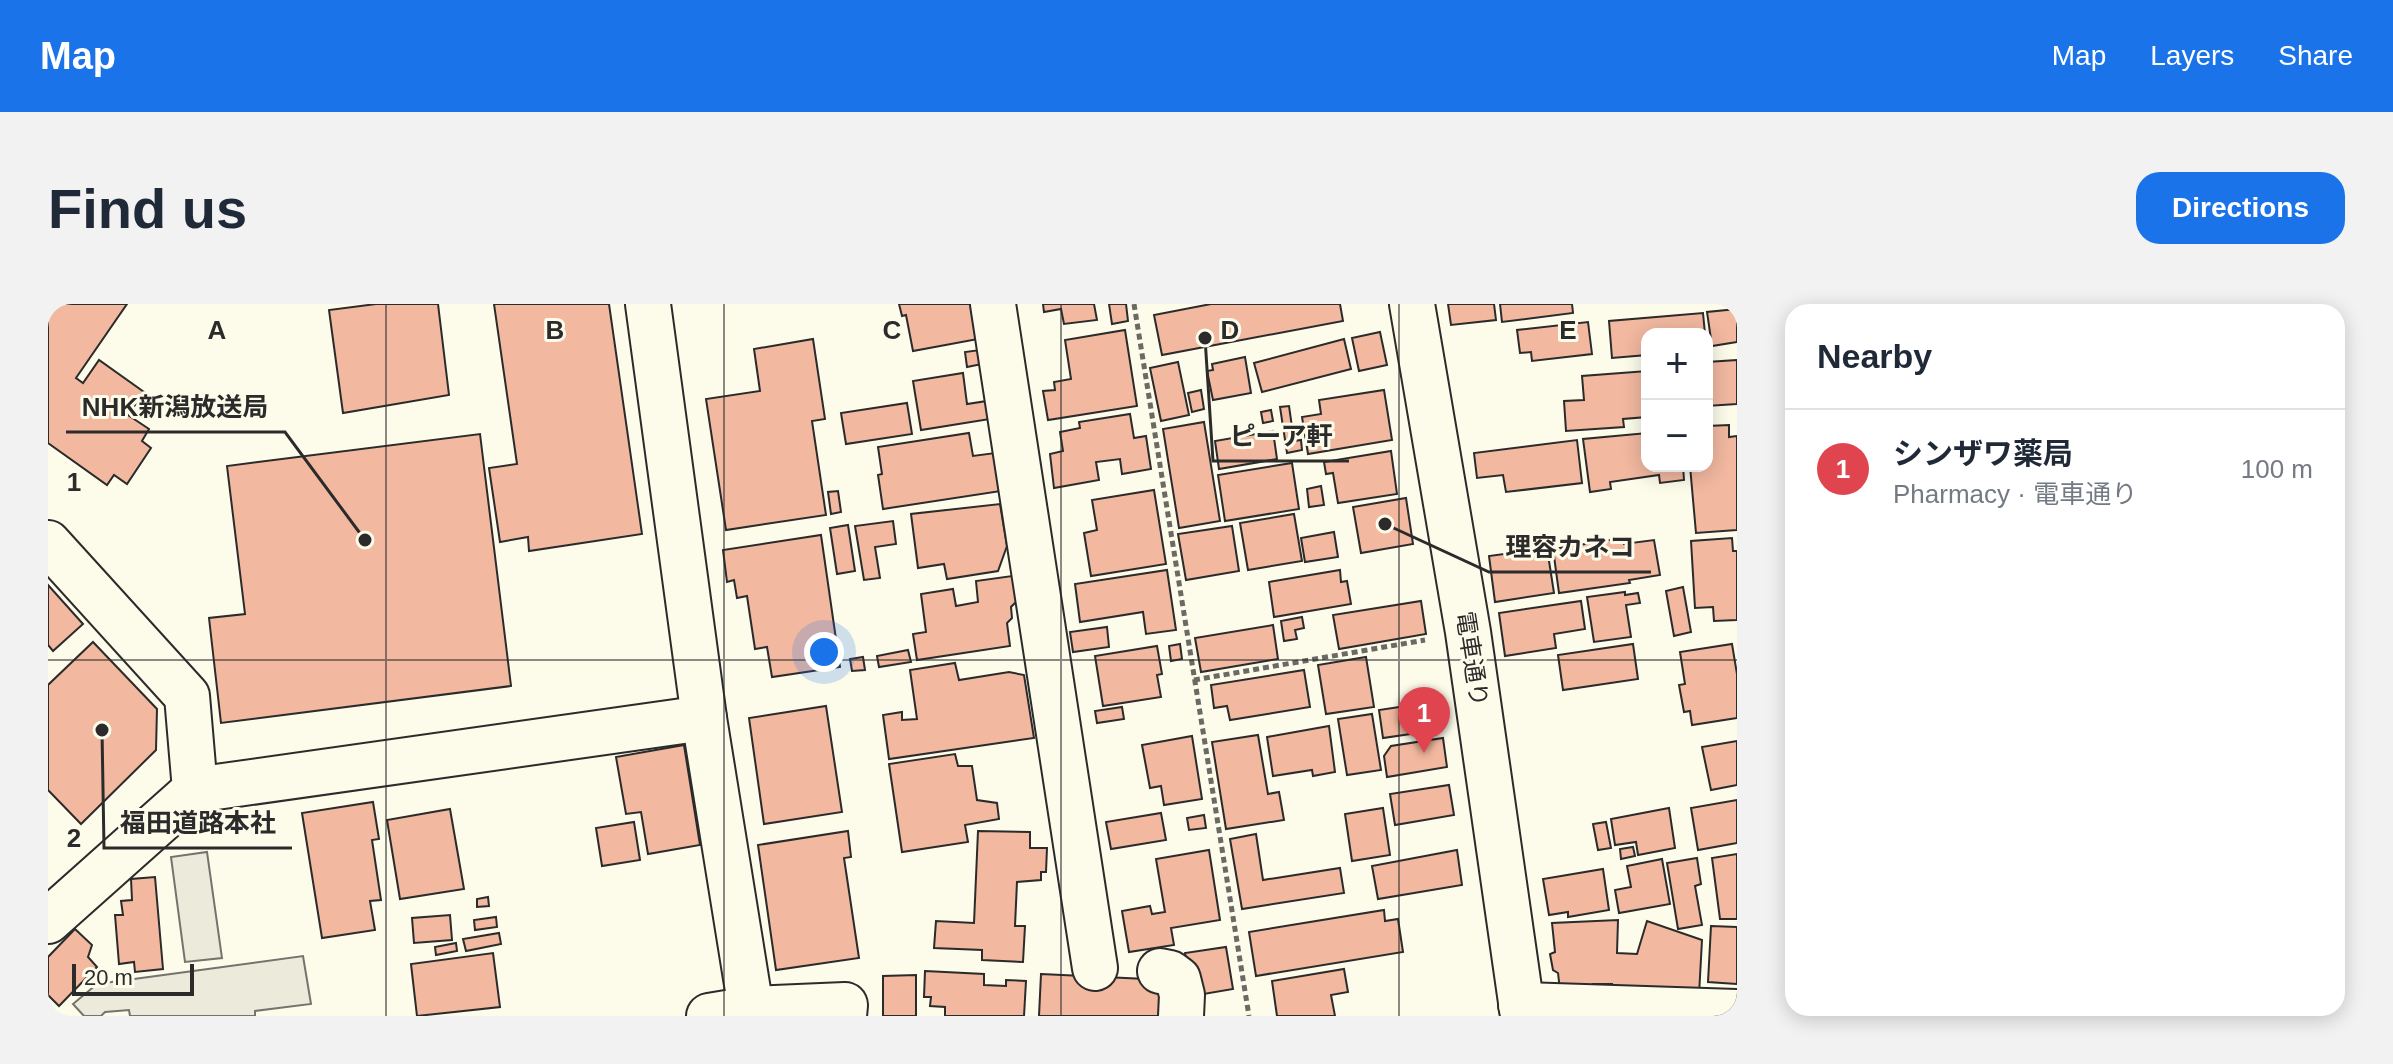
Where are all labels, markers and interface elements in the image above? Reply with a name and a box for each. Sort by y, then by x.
text: Map [40,35,116,77]
text: Map [2052,40,2106,71]
text: Layers [2150,40,2234,71]
text: Share [2278,40,2353,71]
button: Directions [2136,172,2345,244]
text: Find us [48,177,247,240]
text: A [208,315,227,345]
text: B [546,315,564,345]
text: C [883,315,902,345]
text: D [1221,315,1239,345]
text: E [1559,315,1577,345]
map controls [1641,328,1713,472]
button: + [1641,328,1713,400]
text: Nearby [1817,337,1932,375]
callout: NHK新潟放送局 [66,382,285,432]
text: NHK新潟放送局 [82,392,268,422]
button: − [1641,400,1713,472]
callout: ピーア軒 [1213,411,1349,461]
text: ピーア軒 [1230,421,1332,451]
text: シンザワ薬局 [1893,437,2073,470]
text: 1 [1836,454,1850,484]
text: 100 m [2241,454,2313,484]
text: 1 [67,467,81,497]
text: Pharmacy · 電車通り [1893,479,2137,509]
callout: 理容カネコ [1489,522,1651,572]
text: 理容カネコ [1505,532,1635,562]
street label: 電車通り [1452,609,1493,708]
your location [804,632,844,672]
pin: 1 [1398,687,1450,753]
callout: 福田道路本社 [104,798,292,848]
text: 福田道路本社 [120,808,276,838]
text: 2 [67,823,81,853]
scale bar [72,960,194,996]
text: 20 m [84,965,133,990]

